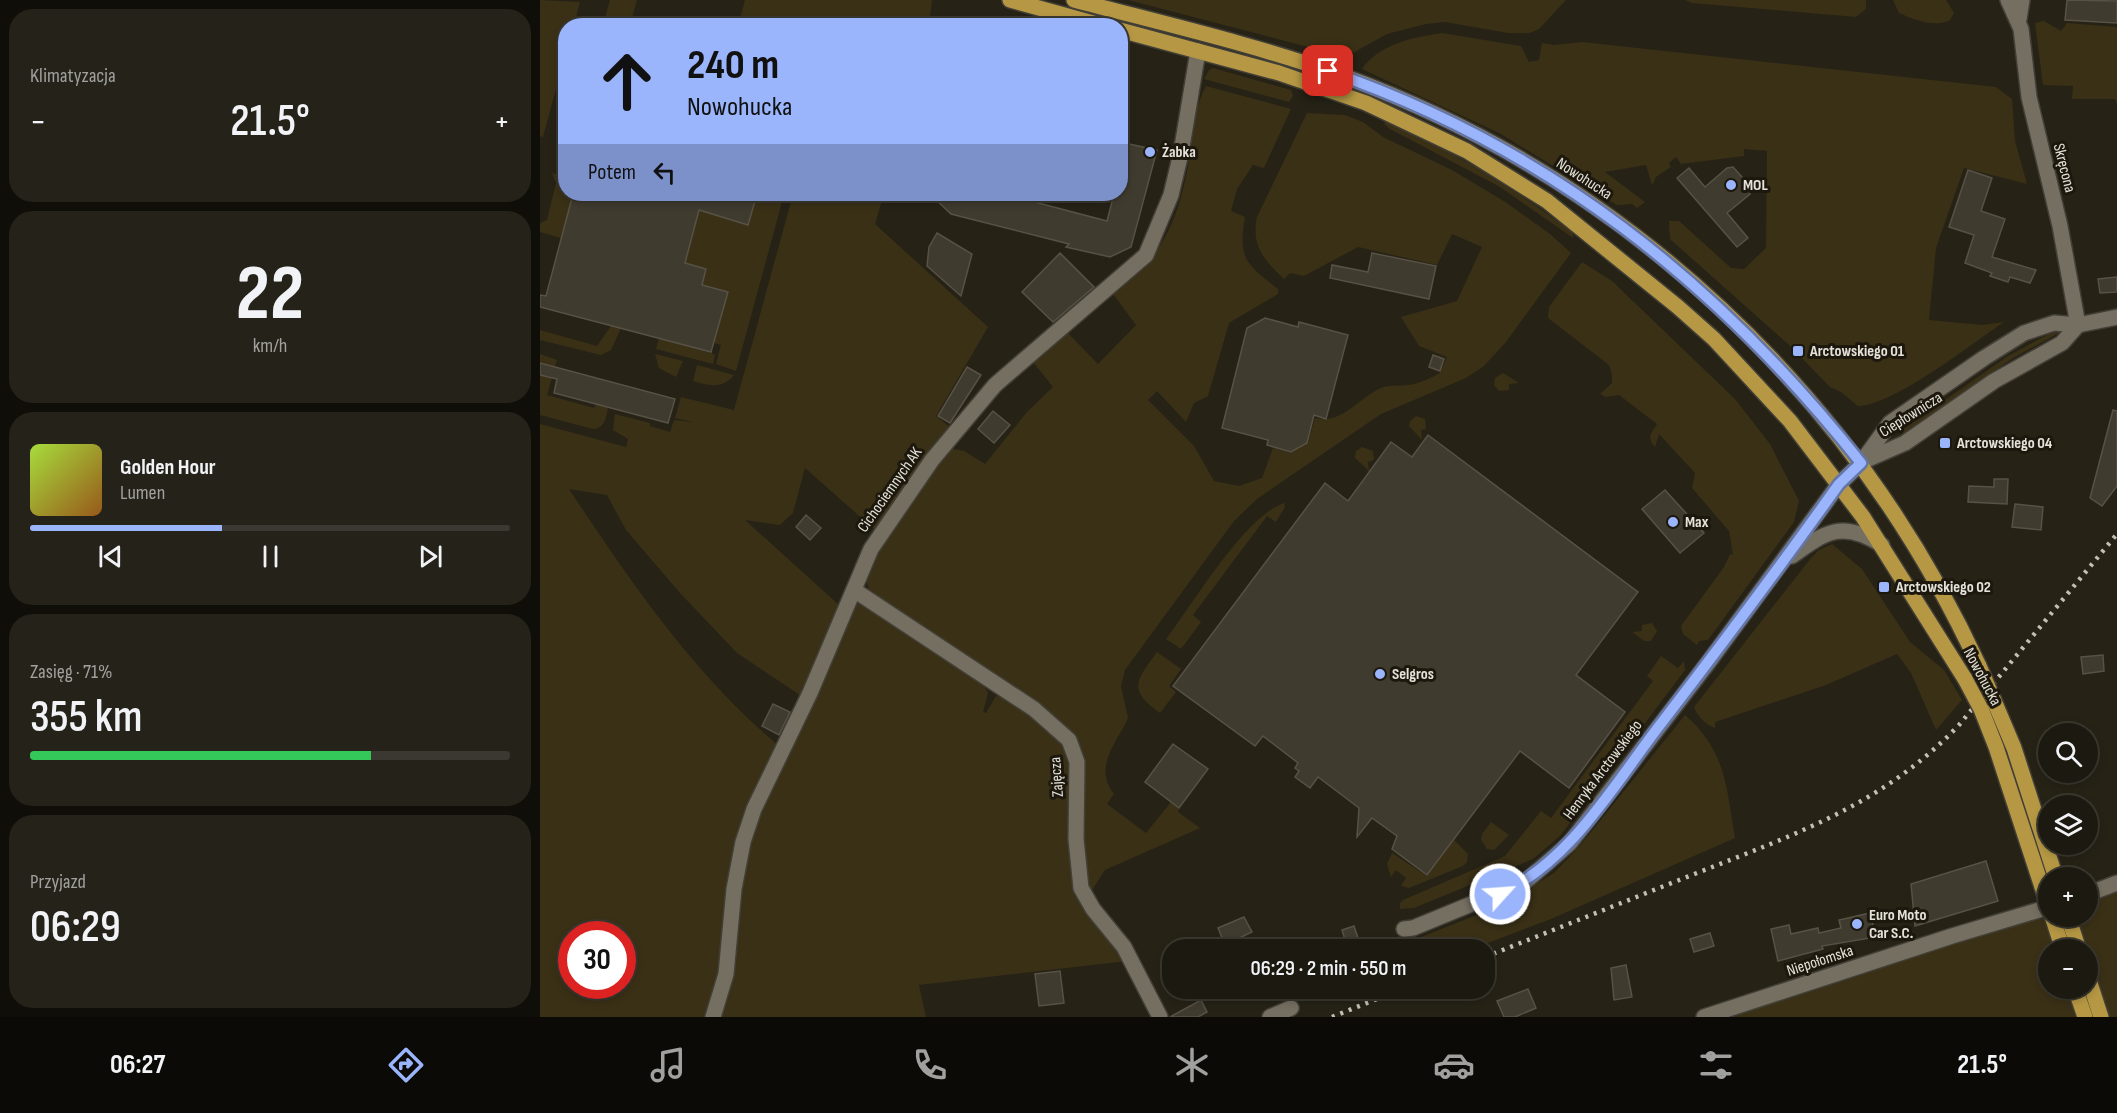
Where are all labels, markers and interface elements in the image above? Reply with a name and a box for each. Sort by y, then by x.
text: 240 m [687,40,779,91]
icon: ahead [588,42,666,120]
pin [1302,45,1353,96]
icon: arrive [1311,54,1344,87]
text: Klimatyzacja [30,64,116,88]
text: Nowohucka [687,91,792,123]
text: 21.5° [230,94,310,149]
text: − [30,102,46,142]
text: + [494,102,510,142]
street label: Skręcona [2049,142,2079,194]
place label: Żabka [1162,143,1196,162]
marker: Żabka [1143,145,1157,159]
street label: Nowohucka [1553,154,1615,204]
icon: left [648,156,681,189]
text: Potem [588,159,636,186]
place label: MOL [1743,176,1768,195]
marker: MOL [1724,178,1738,192]
text: 22 [236,248,304,341]
text: km/h [253,334,287,358]
place label: Arctowskiego 01 [1809,342,1905,361]
marker: Arctowskiego 01 [1791,344,1805,358]
street label: Ciepłownicza [1876,388,1946,442]
place label: Arctowskiego 04 [1956,434,2053,453]
marker: Arctowskiego 04 [1938,436,1952,450]
street label: Cichociemnych AK [854,443,927,536]
text: Golden Hour [120,454,216,481]
text: Lumen [120,481,165,505]
place label: Max [1685,513,1709,532]
marker: Max [1666,515,1680,529]
icon: previous [94,540,127,573]
icon: pause [254,540,287,573]
icon: next [414,540,447,573]
place label: Arctowskiego 02 [1895,578,1991,597]
marker: Arctowskiego 02 [1877,580,1891,594]
street label: Nowohucka [1959,645,2005,709]
text: Zasięg · 71% [30,660,113,684]
place label: Selgros [1392,665,1434,684]
marker: Selgros [1373,667,1387,681]
text: 355 km [30,690,142,745]
street label: Henryka Arctowskiego [1559,717,1647,823]
map controls [2038,723,2098,999]
button: search [2038,723,2098,783]
street label: Zajęcza [1046,756,1068,798]
button: layers [2038,795,2098,855]
position arrow [1468,862,1532,926]
button: + [2038,867,2098,927]
text: Przyjazd [30,870,86,894]
text: 06:29 [30,900,121,955]
place label: Euro Moto Car S.C. [1869,906,1926,943]
marker: Euro Moto Car S.C. [1850,917,1864,931]
speed limit sign: 30 [558,921,636,999]
button: − [2038,939,2098,999]
street label: Niepołomska [1784,941,1856,981]
text: 06:29 · 2 min · 550 m [1251,955,1406,982]
icon: directions [385,1044,427,1086]
icon: music [647,1044,689,1086]
icon: phone [909,1044,951,1086]
icon: climate [1171,1044,1213,1086]
icon: car [1433,1044,1475,1086]
icon: filters [1695,1044,1737,1086]
text: 06:27 [110,1049,165,1081]
text: 21.5° [1957,1049,2007,1081]

